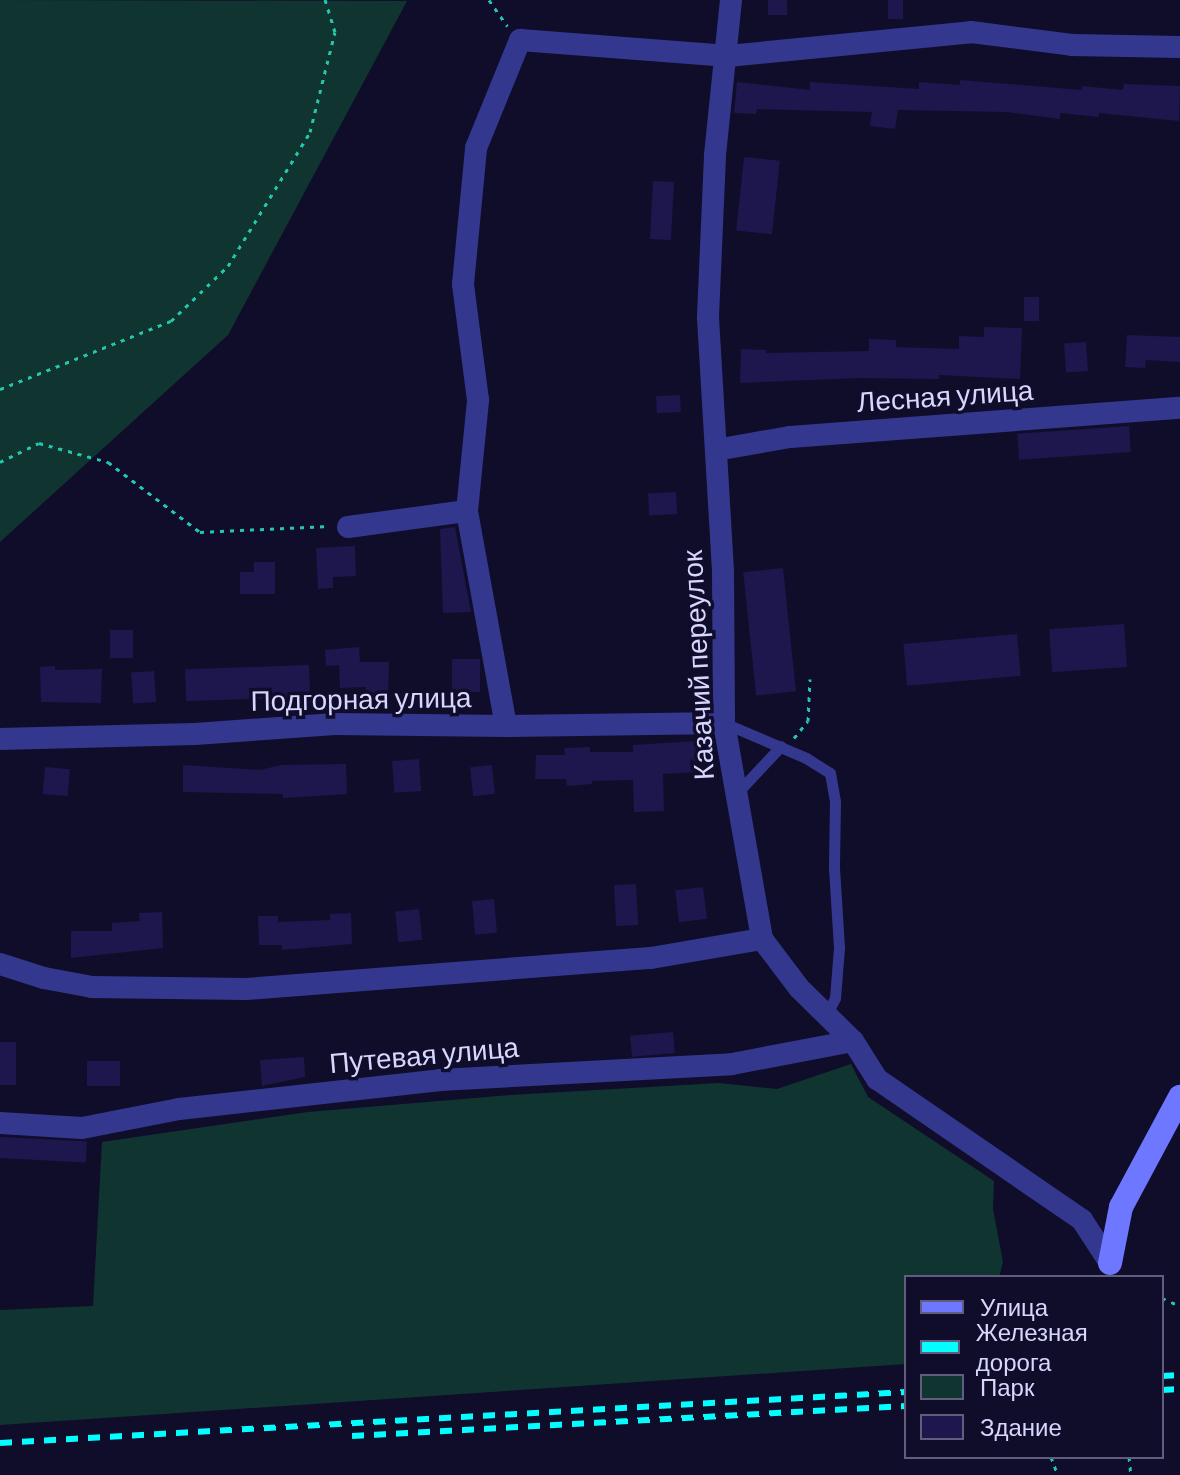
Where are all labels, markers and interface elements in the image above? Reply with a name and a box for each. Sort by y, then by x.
street label: Лесная улица [856,372,1034,418]
street label: Казачий переулок [674,549,720,781]
street label: Подгорная улица [250,679,472,717]
street label: Путевая улица [328,1029,520,1079]
legend [904,1275,1164,1459]
text: Улица [980,1292,1048,1321]
text: Железная дорога [976,1317,1088,1376]
text: Парк [980,1372,1034,1401]
text: Здание [980,1412,1062,1441]

